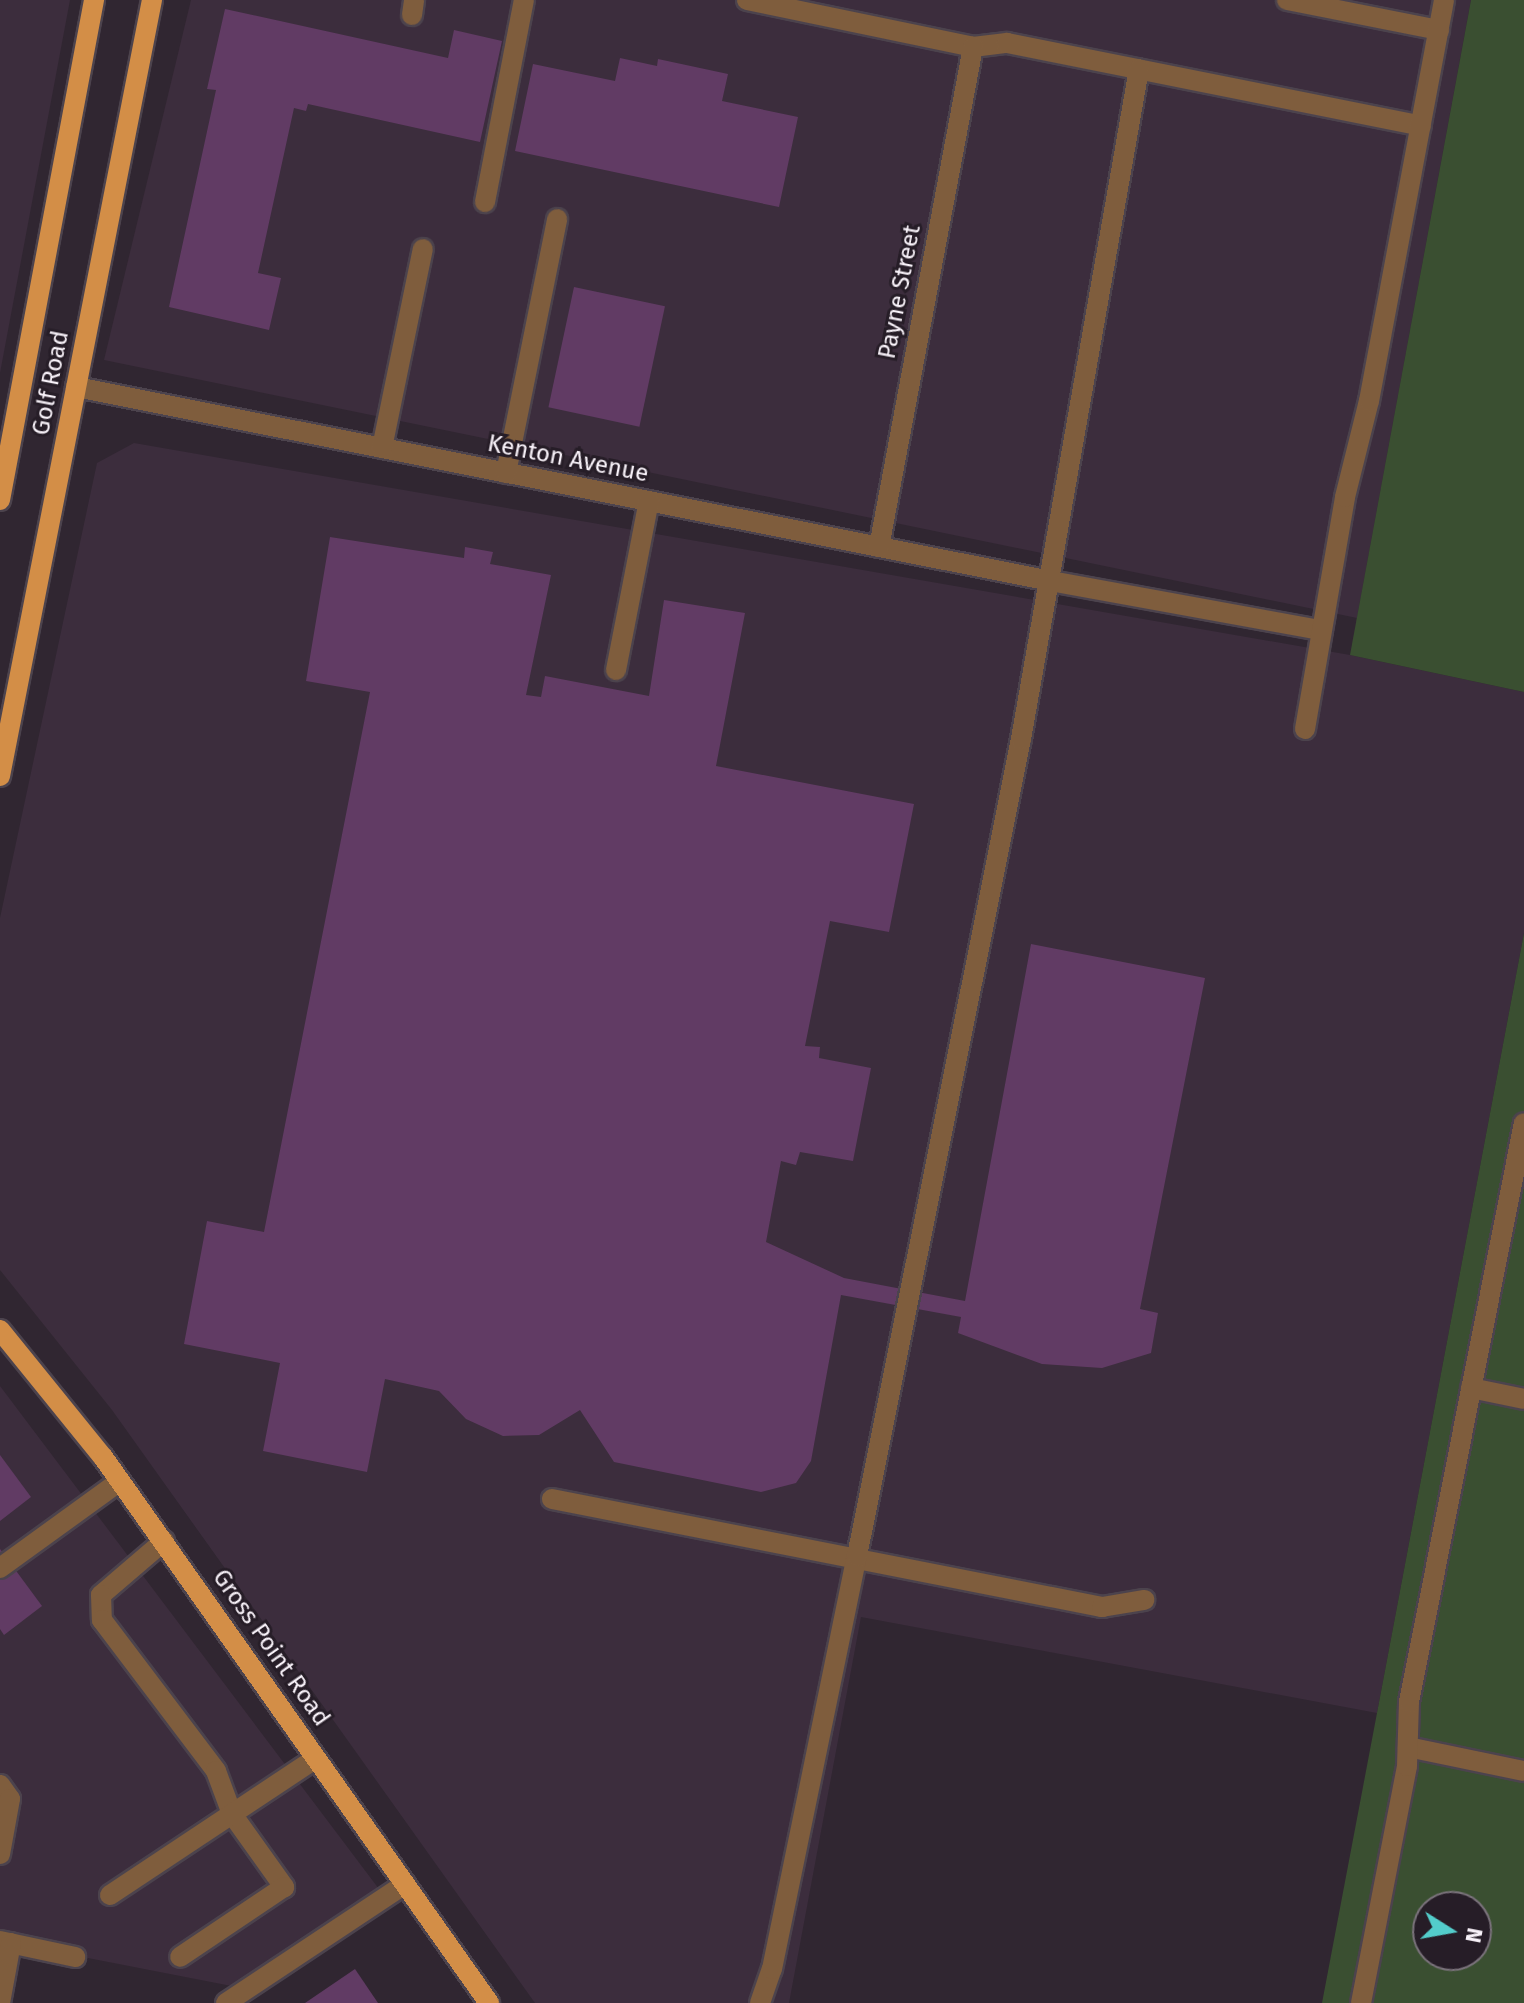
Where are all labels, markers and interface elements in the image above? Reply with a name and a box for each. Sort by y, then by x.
street label: Payne Street [873,223,927,361]
street label: Golf Road [27,328,75,438]
street label: Kenton Avenue [485,429,651,489]
street label: Gross Point Road [206,1564,336,1732]
north arrow [1412,1891,1492,1971]
text: N [1459,1926,1489,1945]

